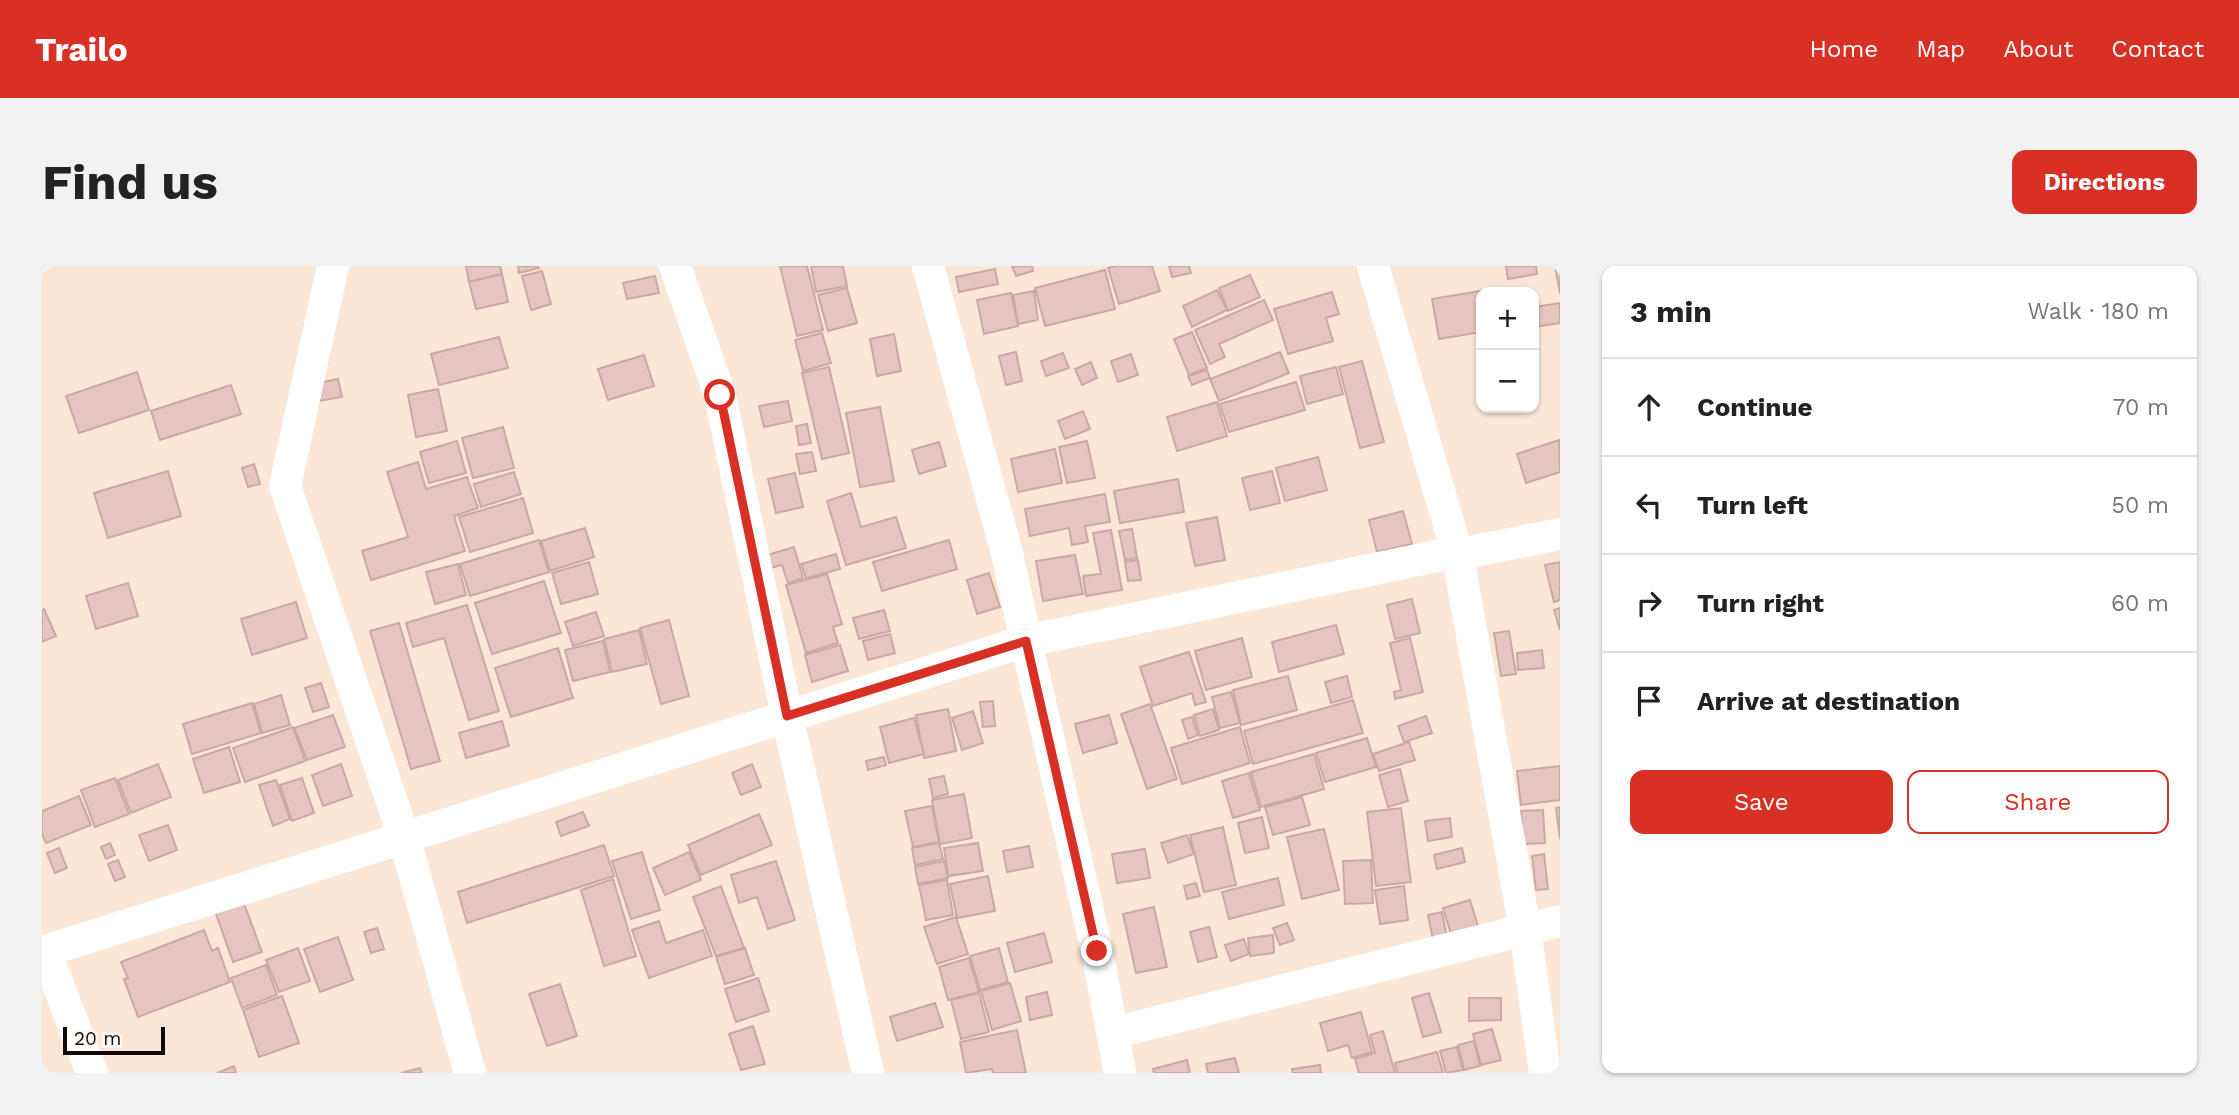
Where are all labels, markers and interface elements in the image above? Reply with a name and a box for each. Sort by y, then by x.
text: Trailo [35,30,128,69]
text: Home [1810,35,1878,63]
text: Map [1916,35,1965,63]
text: About [2003,35,2073,63]
text: Contact [2111,35,2204,63]
button: Directions [2012,150,2197,214]
text: Find us [42,153,218,211]
map controls [1476,287,1539,413]
button: + [1476,287,1539,350]
text: 3 min [1630,294,1712,329]
text: Walk · 180 m [2028,298,2169,325]
button: − [1476,350,1539,413]
route start [704,379,735,410]
icon: ahead [1630,388,1668,426]
text: Continue [1697,392,1813,422]
text: 70 m [2112,394,2169,421]
icon: left [1630,486,1668,524]
text: Turn left [1697,490,1808,520]
text: 50 m [2112,492,2169,519]
icon: right [1630,584,1668,622]
text: Turn right [1697,588,1824,618]
text: 60 m [2111,590,2169,617]
icon: arrive [1630,682,1668,720]
text: Arrive at destination [1697,686,1960,716]
button: Save [1630,770,1893,834]
button: Share [1907,770,2169,834]
route end [1081,935,1112,966]
scale bar [63,1024,164,1056]
text: 20 m [74,1027,121,1050]

